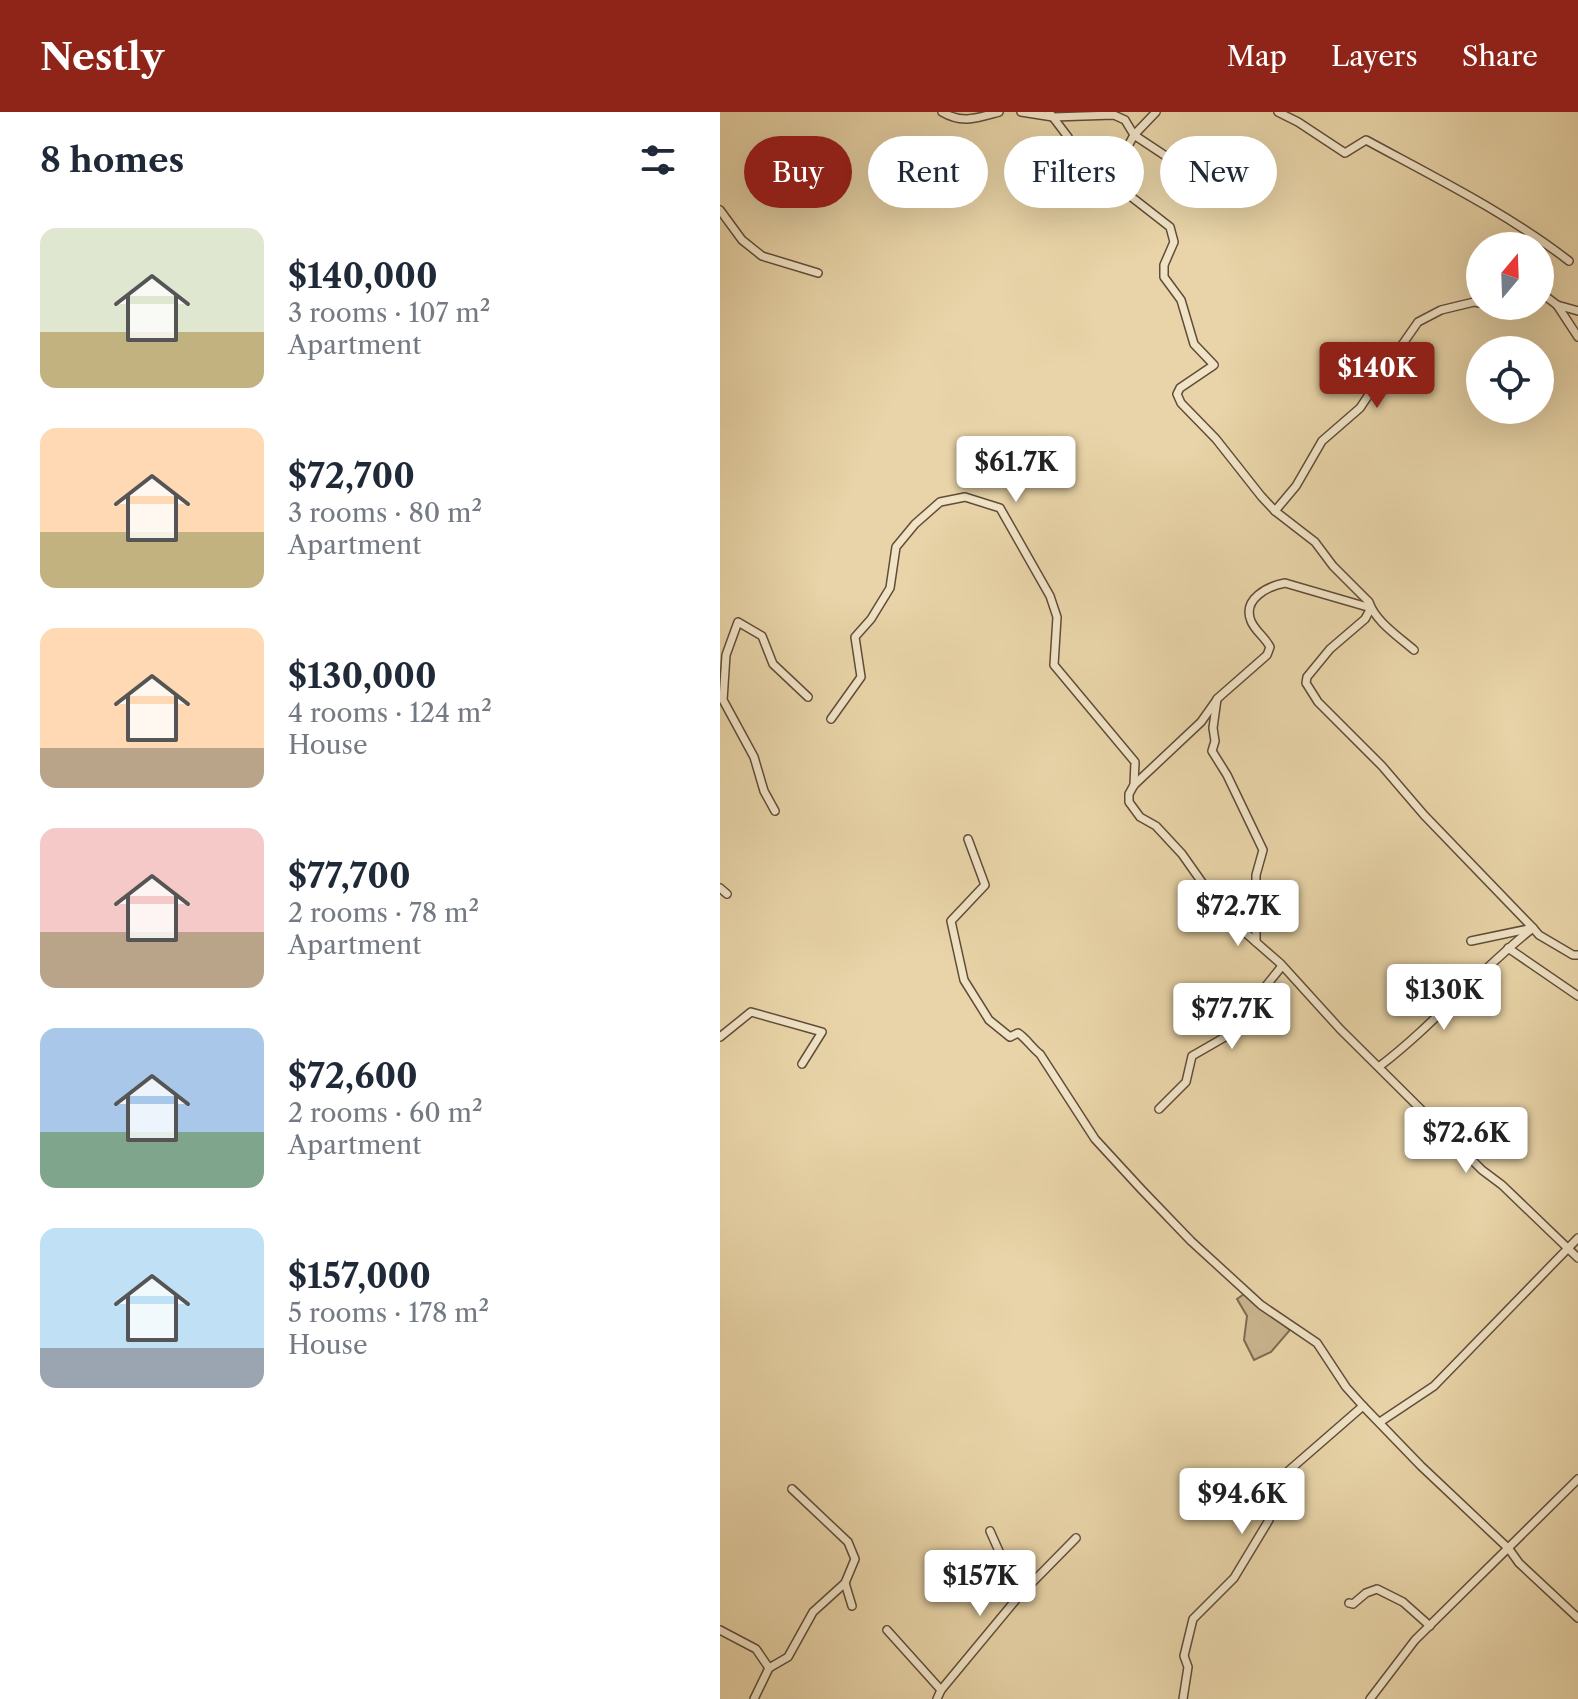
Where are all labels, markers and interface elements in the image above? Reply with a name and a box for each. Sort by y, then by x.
text: Nestly [40,33,164,80]
text: Map [1227,39,1287,73]
text: Layers [1331,39,1418,73]
text: Share [1462,39,1538,73]
chip: Buy [744,136,852,208]
chip: Rent [868,136,988,208]
chip: Filters [1004,136,1144,208]
chip: New [1160,136,1277,208]
icon: filters [636,138,680,182]
text: 8 homes [40,139,184,181]
north arrow [1466,232,1554,320]
map controls [1466,232,1554,424]
text: $140,000 [288,255,438,297]
icon: home [104,260,200,356]
text: 3 rooms · 107 m² [288,297,490,329]
text: Apartment [288,329,421,361]
button: locate [1466,336,1554,424]
pin: $140K [1321,342,1433,410]
text: $140K [1338,352,1416,384]
pin: $61.7K [951,436,1081,504]
text: $61.7K [975,446,1057,478]
text: $72,700 [288,455,415,497]
icon: home [104,460,200,556]
text: 3 rooms · 80 m² [288,497,482,529]
text: Apartment [288,529,421,561]
text: $130,000 [288,655,437,697]
icon: home [104,660,200,756]
text: 4 rooms · 124 m² [288,697,492,729]
text: House [288,729,368,761]
text: $77,700 [288,855,411,897]
icon: home [104,860,200,956]
pin: $72.7K [1173,880,1303,948]
text: $72.7K [1196,890,1280,922]
text: 2 rooms · 78 m² [288,897,479,929]
text: Apartment [288,929,421,961]
pin: $130K [1388,964,1500,1032]
text: $130K [1405,974,1483,1006]
pin: $77.7K [1167,983,1297,1051]
text: $77.7K [1191,993,1273,1025]
text: $72,600 [288,1055,418,1097]
icon: home [104,1060,200,1156]
text: 2 rooms · 60 m² [288,1097,483,1129]
pin: $72.6K [1401,1107,1531,1175]
text: $72.6K [1423,1117,1509,1149]
text: Apartment [288,1129,421,1161]
text: $157,000 [288,1255,431,1297]
icon: home [104,1260,200,1356]
text: 5 rooms · 178 m² [288,1297,489,1329]
text: House [288,1329,368,1361]
pin: $94.6K [1177,1468,1307,1536]
text: $94.6K [1198,1478,1286,1510]
pin: $157K [924,1550,1036,1618]
text: $157K [943,1560,1017,1592]

